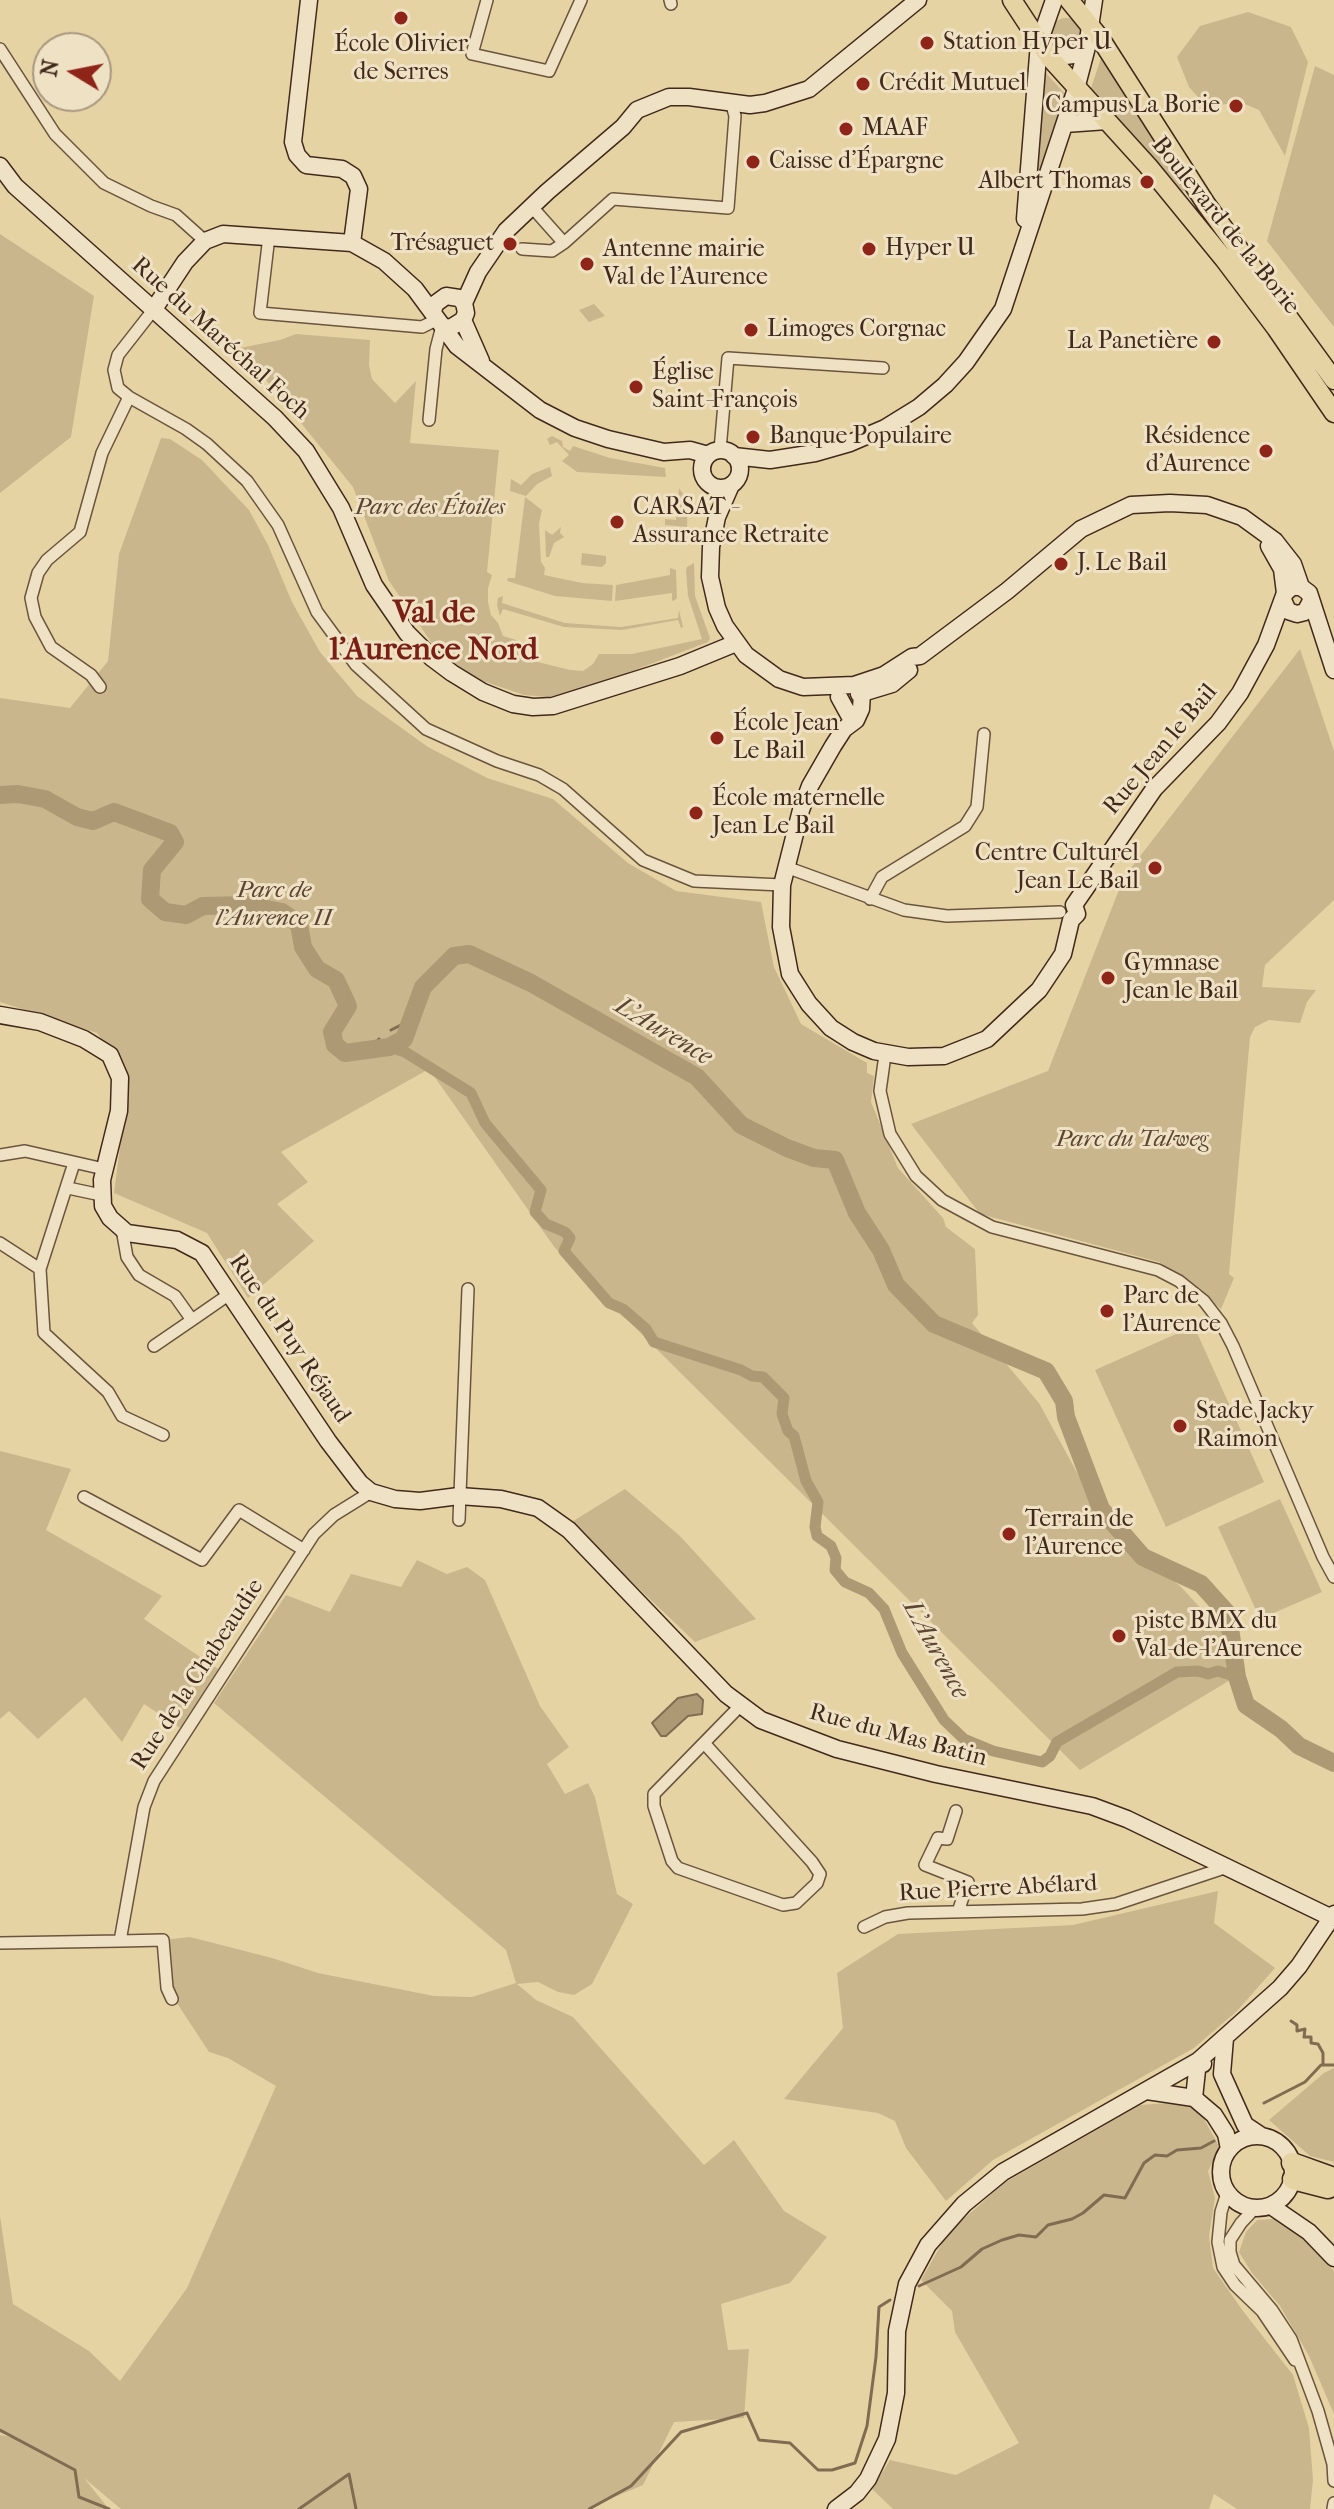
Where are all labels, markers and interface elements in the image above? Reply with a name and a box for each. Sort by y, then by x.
marker: École Olivier de Serres [392,9,410,27]
place label: Station Hyper U [943,29,1112,57]
place label: École Olivier de Serres [334,31,468,87]
north arrow [32,32,112,112]
marker: Station Hyper U [918,34,936,52]
text: N [36,58,65,79]
place label: Crédit Mutuel [879,70,1026,98]
marker: Crédit Mutuel [854,75,872,93]
place label: Campus La Borie [1045,92,1220,120]
marker: Campus La Borie [1227,97,1245,115]
place label: MAAF [862,115,928,143]
marker: MAAF [837,120,855,138]
street label: Boulevard de la Borie [1145,132,1305,320]
place label: Caisse d'Épargne [769,148,944,176]
marker: Caisse d'Épargne [744,153,762,171]
place label: Albert Thomas [978,168,1131,196]
marker: Albert Thomas [1138,173,1156,191]
place label: Trésaguet [390,230,494,258]
marker: Trésaguet [501,235,519,253]
place label: Hyper U [885,235,975,263]
place label: Antenne mairie Val de l'Aurence [603,236,768,292]
marker: Hyper U [860,240,878,258]
street label: Rue du Maréchal Foch [125,251,315,427]
marker: Antenne mairie Val de l'Aurence [578,255,596,273]
place label: Limoges Corgnac [767,316,946,344]
marker: Limoges Corgnac [742,321,760,339]
place label: La Panetière [1067,328,1198,356]
marker: La Panetière [1205,333,1223,351]
place label: Église Saint-François [652,359,798,415]
marker: Église Saint-François [627,378,645,396]
place label: Banque Populaire [769,423,952,451]
place label: Résidence d'Aurence [1144,423,1250,479]
marker: Banque Populaire [744,428,762,446]
marker: Résidence d'Aurence [1257,442,1275,460]
park label: Parc des Étoiles [355,494,505,522]
place label: CARSAT - Assurance Retraite [633,494,829,550]
marker: CARSAT - Assurance Retraite [608,513,626,531]
place label: J. Le Bail [1077,550,1167,578]
marker: J. Le Bail [1052,555,1070,573]
district label: Val de l'Aurence Nord [330,595,538,670]
street label: Rue Jean le Bail [1098,679,1224,821]
place label: École Jean Le Bail [733,710,839,766]
marker: École Jean Le Bail [708,729,726,747]
place label: École maternelle Jean Le Bail [712,785,885,841]
marker: École maternelle Jean Le Bail [687,804,705,822]
place label: Centre Culturel Jean Le Bail [975,840,1139,896]
marker: Centre Culturel Jean Le Bail [1146,859,1164,877]
park label: Parc de l'Aurence II [216,877,332,933]
place label: Gymnase Jean le Bail [1124,950,1238,1006]
marker: Gymnase Jean le Bail [1099,969,1117,987]
water label: L'Aurence [609,991,717,1073]
park label: Parc du Talweg [1056,1126,1208,1154]
street label: Rue du Puy Réjaud [222,1249,356,1429]
place label: Parc de l'Aurence [1123,1283,1221,1339]
marker: Parc de l'Aurence [1098,1302,1116,1320]
place label: Stade Jacky Raimon [1196,1398,1313,1454]
marker: Stade Jacky Raimon [1171,1417,1189,1435]
place label: Terrain de l'Aurence [1025,1506,1134,1562]
marker: Terrain de l'Aurence [1000,1525,1018,1543]
street label: Rue de la Chabeaudie [125,1574,271,1776]
water label: L'Aurence [895,1595,975,1705]
place label: piste BMX du Val-de-l'Aurence [1135,1608,1302,1664]
marker: piste BMX du Val-de-l'Aurence [1110,1627,1128,1645]
street label: Rue du Mas Batin [806,1698,990,1774]
street label: Rue Pierre Abélard [898,1869,1098,1909]

